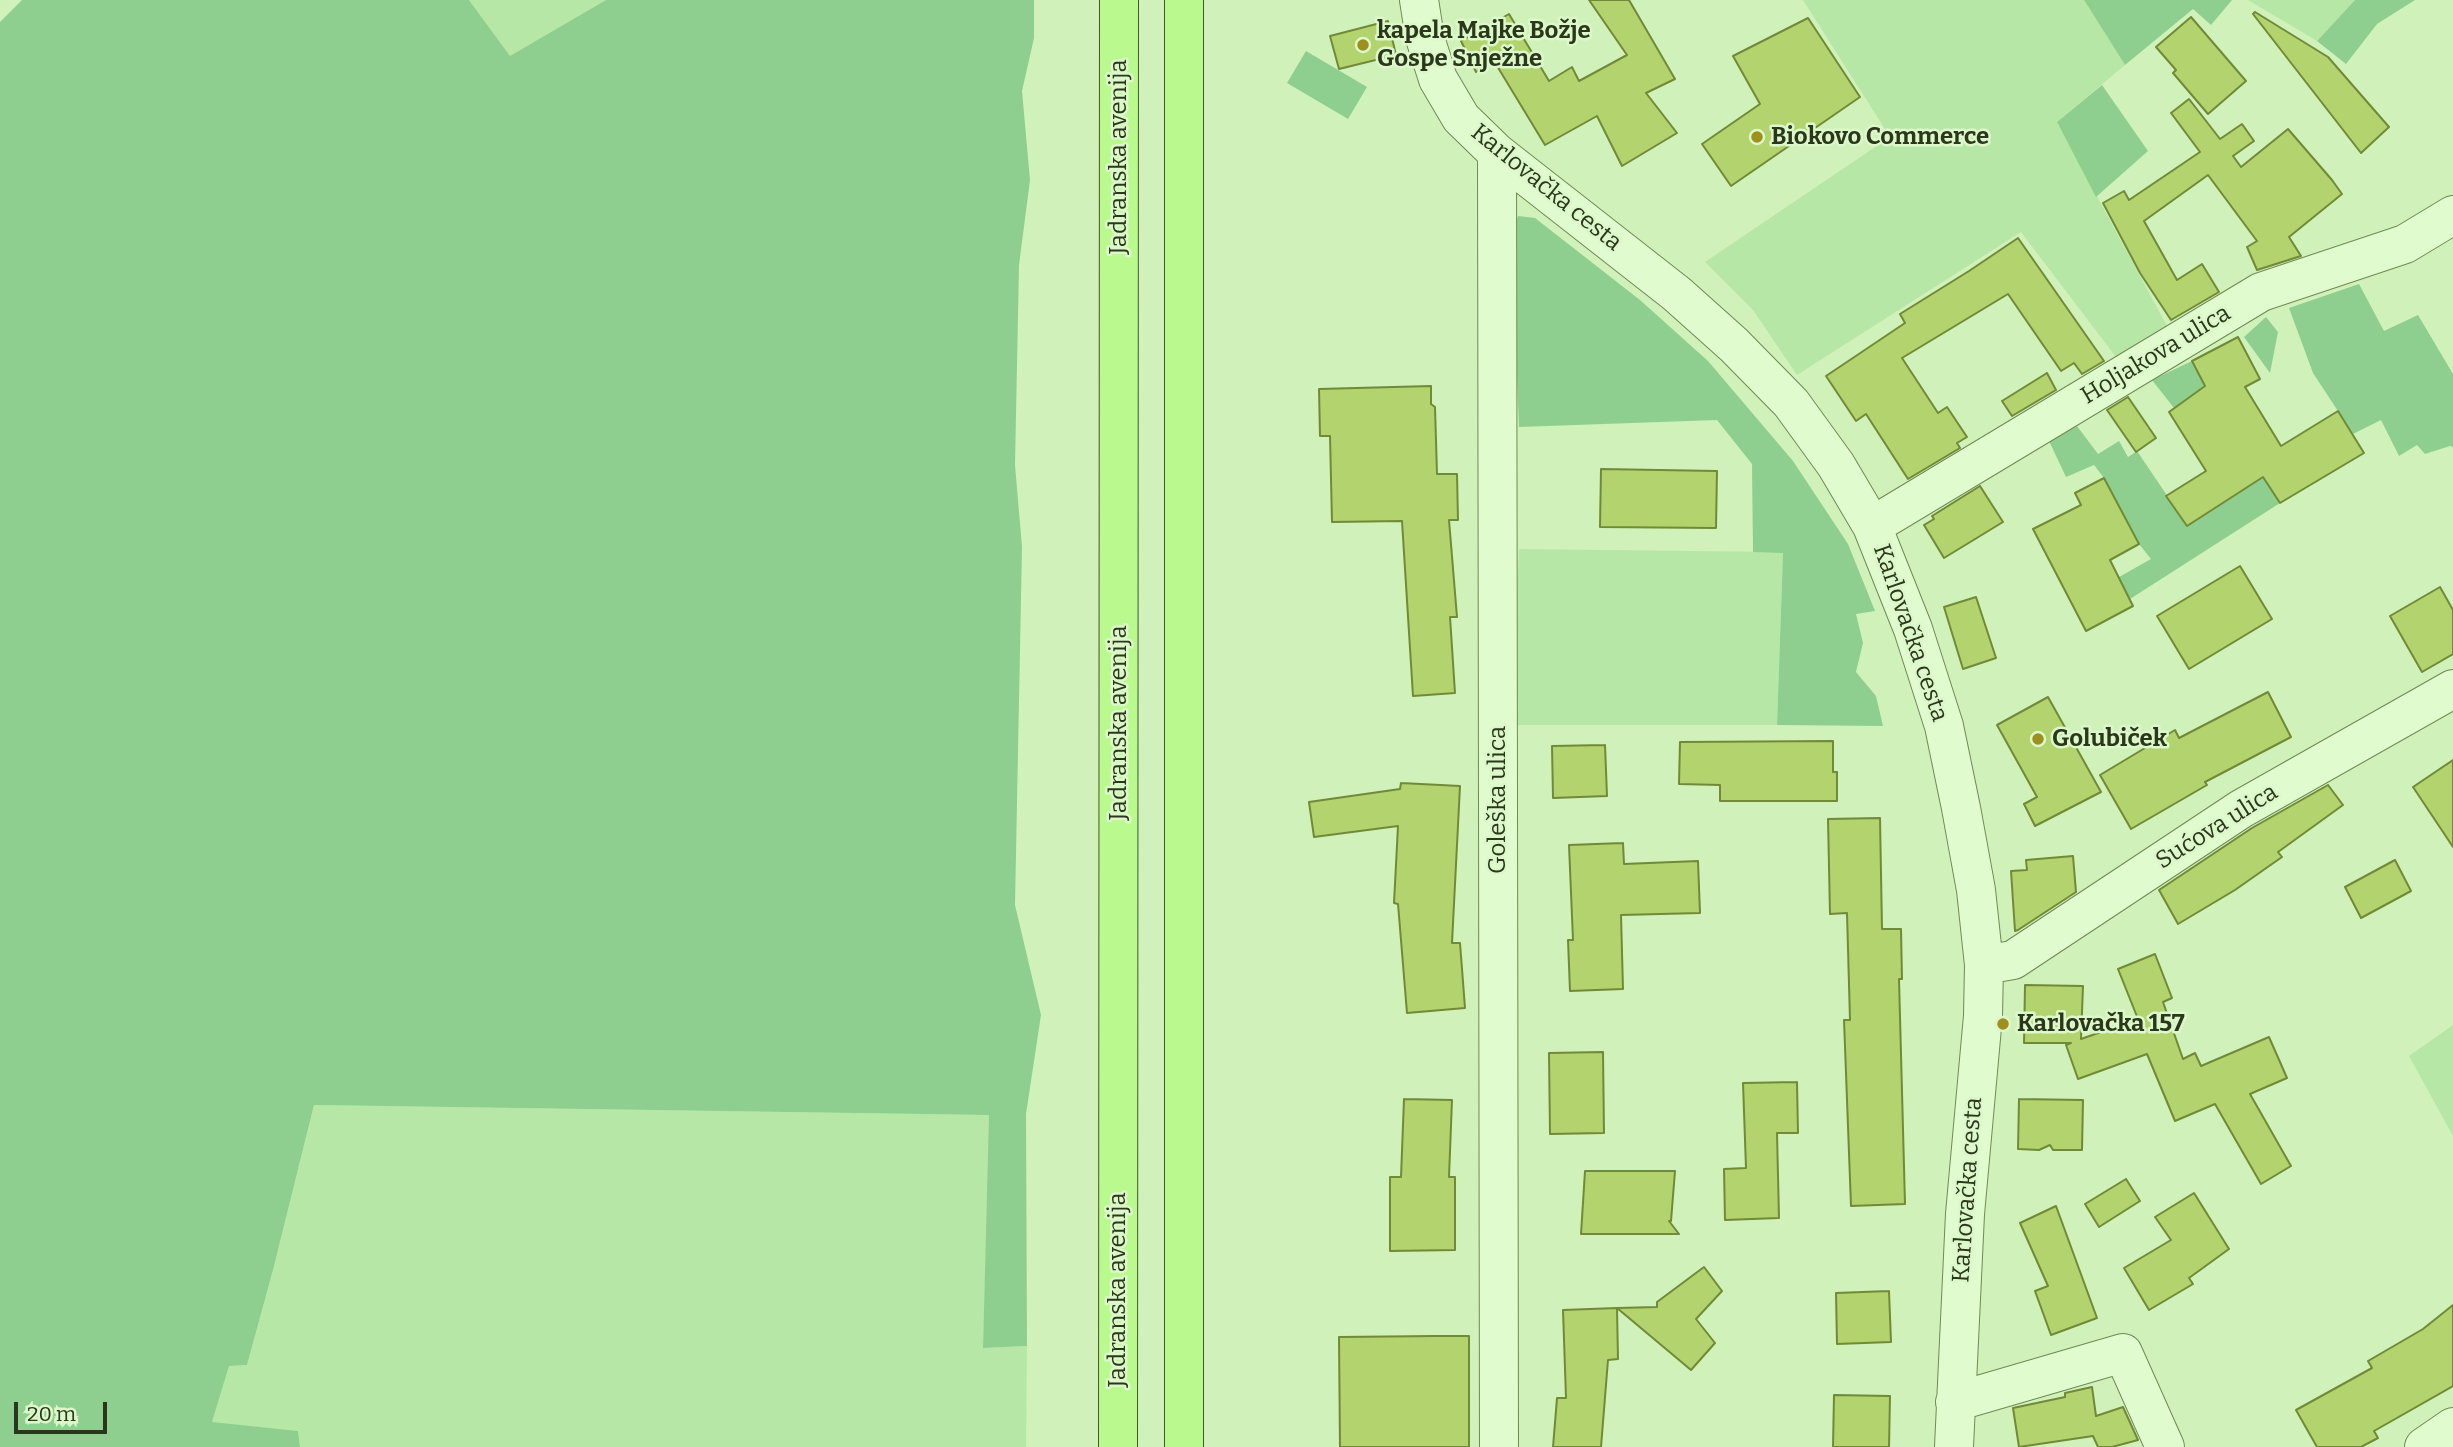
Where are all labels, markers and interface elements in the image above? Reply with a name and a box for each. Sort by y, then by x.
place label: kapela Majke Božje Gospe Snježne [1377,17,1591,73]
marker: kapela Majke Božje Gospe Snježne [1355,37,1371,53]
street label: Jadranska avenija [1105,59,1133,255]
street label: Karlovačka cesta [1465,118,1627,258]
place label: Biokovo Commerce [1771,123,1989,151]
marker: Biokovo Commerce [1749,129,1765,145]
street label: Holjakova ulica [2076,299,2236,411]
street label: Karlovačka cesta [1866,541,1954,725]
street label: Jadranska avenija [1105,625,1133,821]
place label: Golubiček [2052,725,2167,753]
street label: Goleška ulica [1484,726,1512,874]
marker: Golubiček [2030,731,2046,747]
street label: Sućova ulica [2151,778,2283,876]
place label: Karlovačka 157 [2017,1010,2185,1038]
marker: Karlovačka 157 [1995,1016,2011,1032]
street label: Karlovačka cesta [1947,1096,1989,1284]
street label: Jadranska avenija [1104,1192,1132,1388]
scale bar [18,1388,110,1432]
text: 20 m [27,1401,76,1427]

